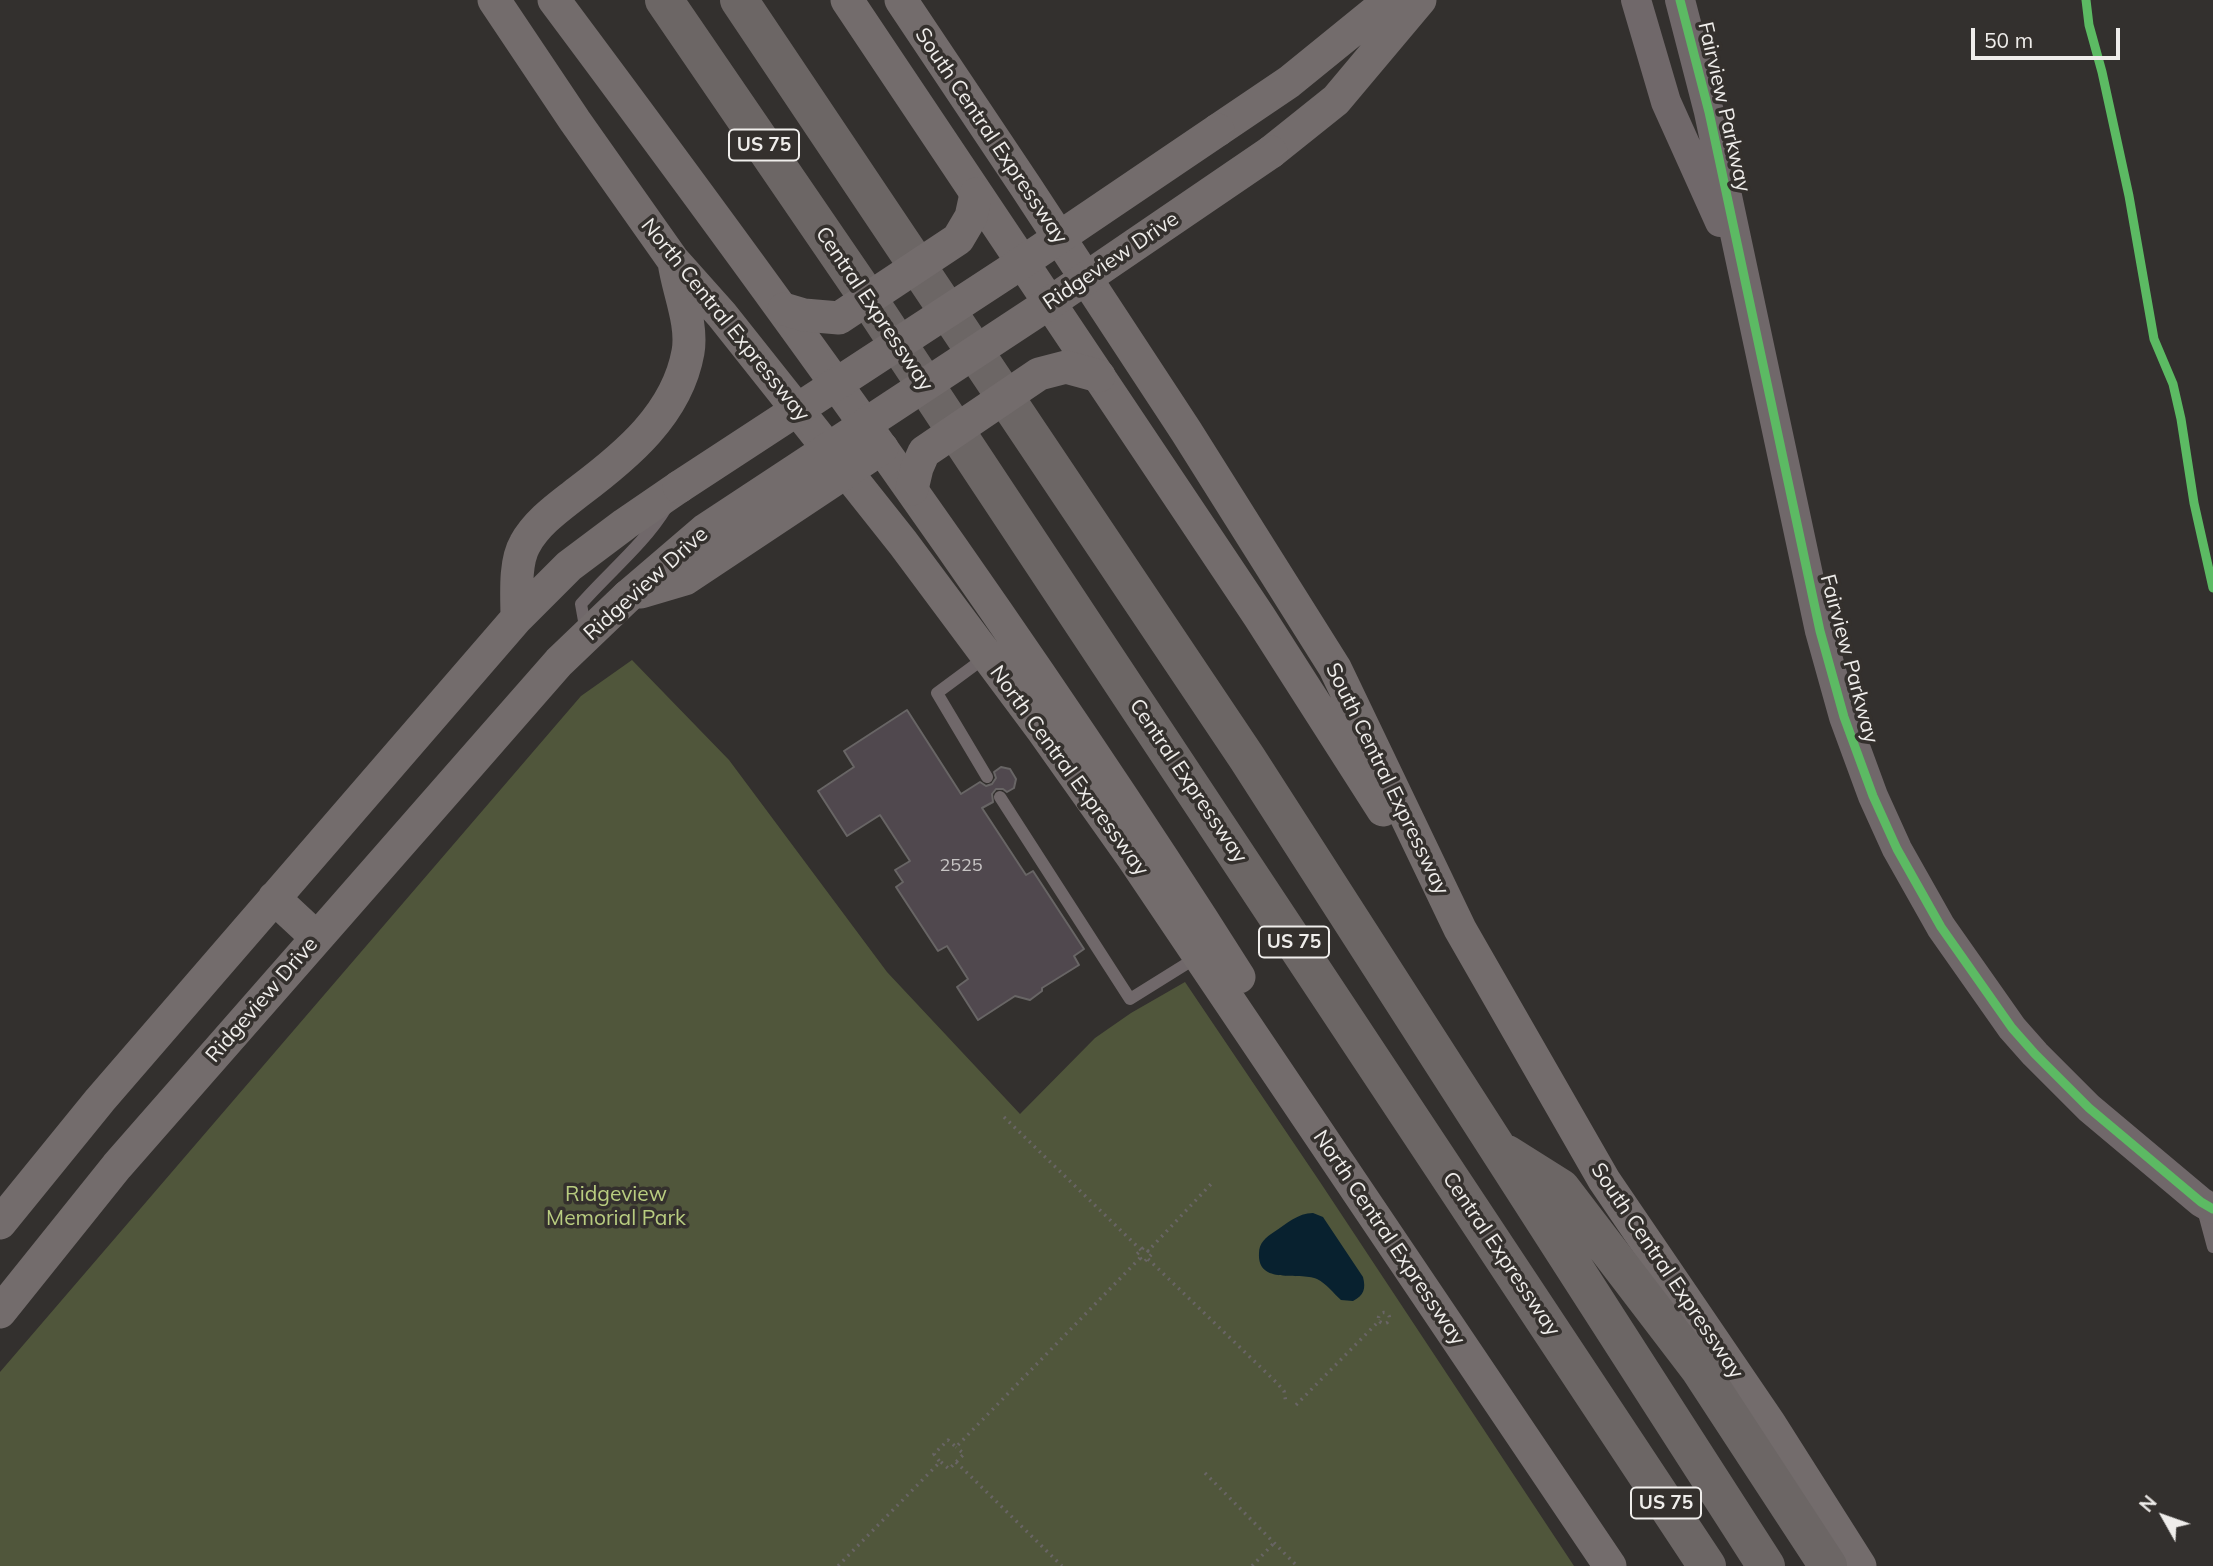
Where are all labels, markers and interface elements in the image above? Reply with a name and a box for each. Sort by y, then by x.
scale bar [1975,14,2124,58]
street label: Fairview Parkway [1692,19,1756,195]
street label: South Central Expressway [909,23,1073,249]
text: 50 m [1984,27,2033,53]
road number: US 75 [729,130,799,160]
street label: Ridgeview Drive [1038,206,1184,316]
street label: North Central Expressway [635,213,815,427]
street label: Central Expressway [810,222,938,396]
street label: Ridgeview Drive [579,522,713,646]
street label: Fairview Parkway [1814,572,1884,746]
street label: South Central Expressway [1320,659,1454,899]
street label: North Central Expressway [984,661,1154,881]
street label: Central Expressway [1124,694,1252,868]
house number: 2525 [939,855,983,877]
road number: US 75 [1259,926,1329,958]
street label: Ridgeview Drive [201,932,323,1068]
street label: North Central Expressway [1308,1126,1470,1350]
street label: South Central Expressway [1585,1158,1749,1384]
street label: Central Expressway [1437,1167,1565,1341]
park label: Ridgeview Memorial Park [546,1182,686,1232]
north arrow [2129,1482,2199,1552]
road number: US 75 [1631,1488,1701,1518]
text: N [2134,1490,2162,1517]

